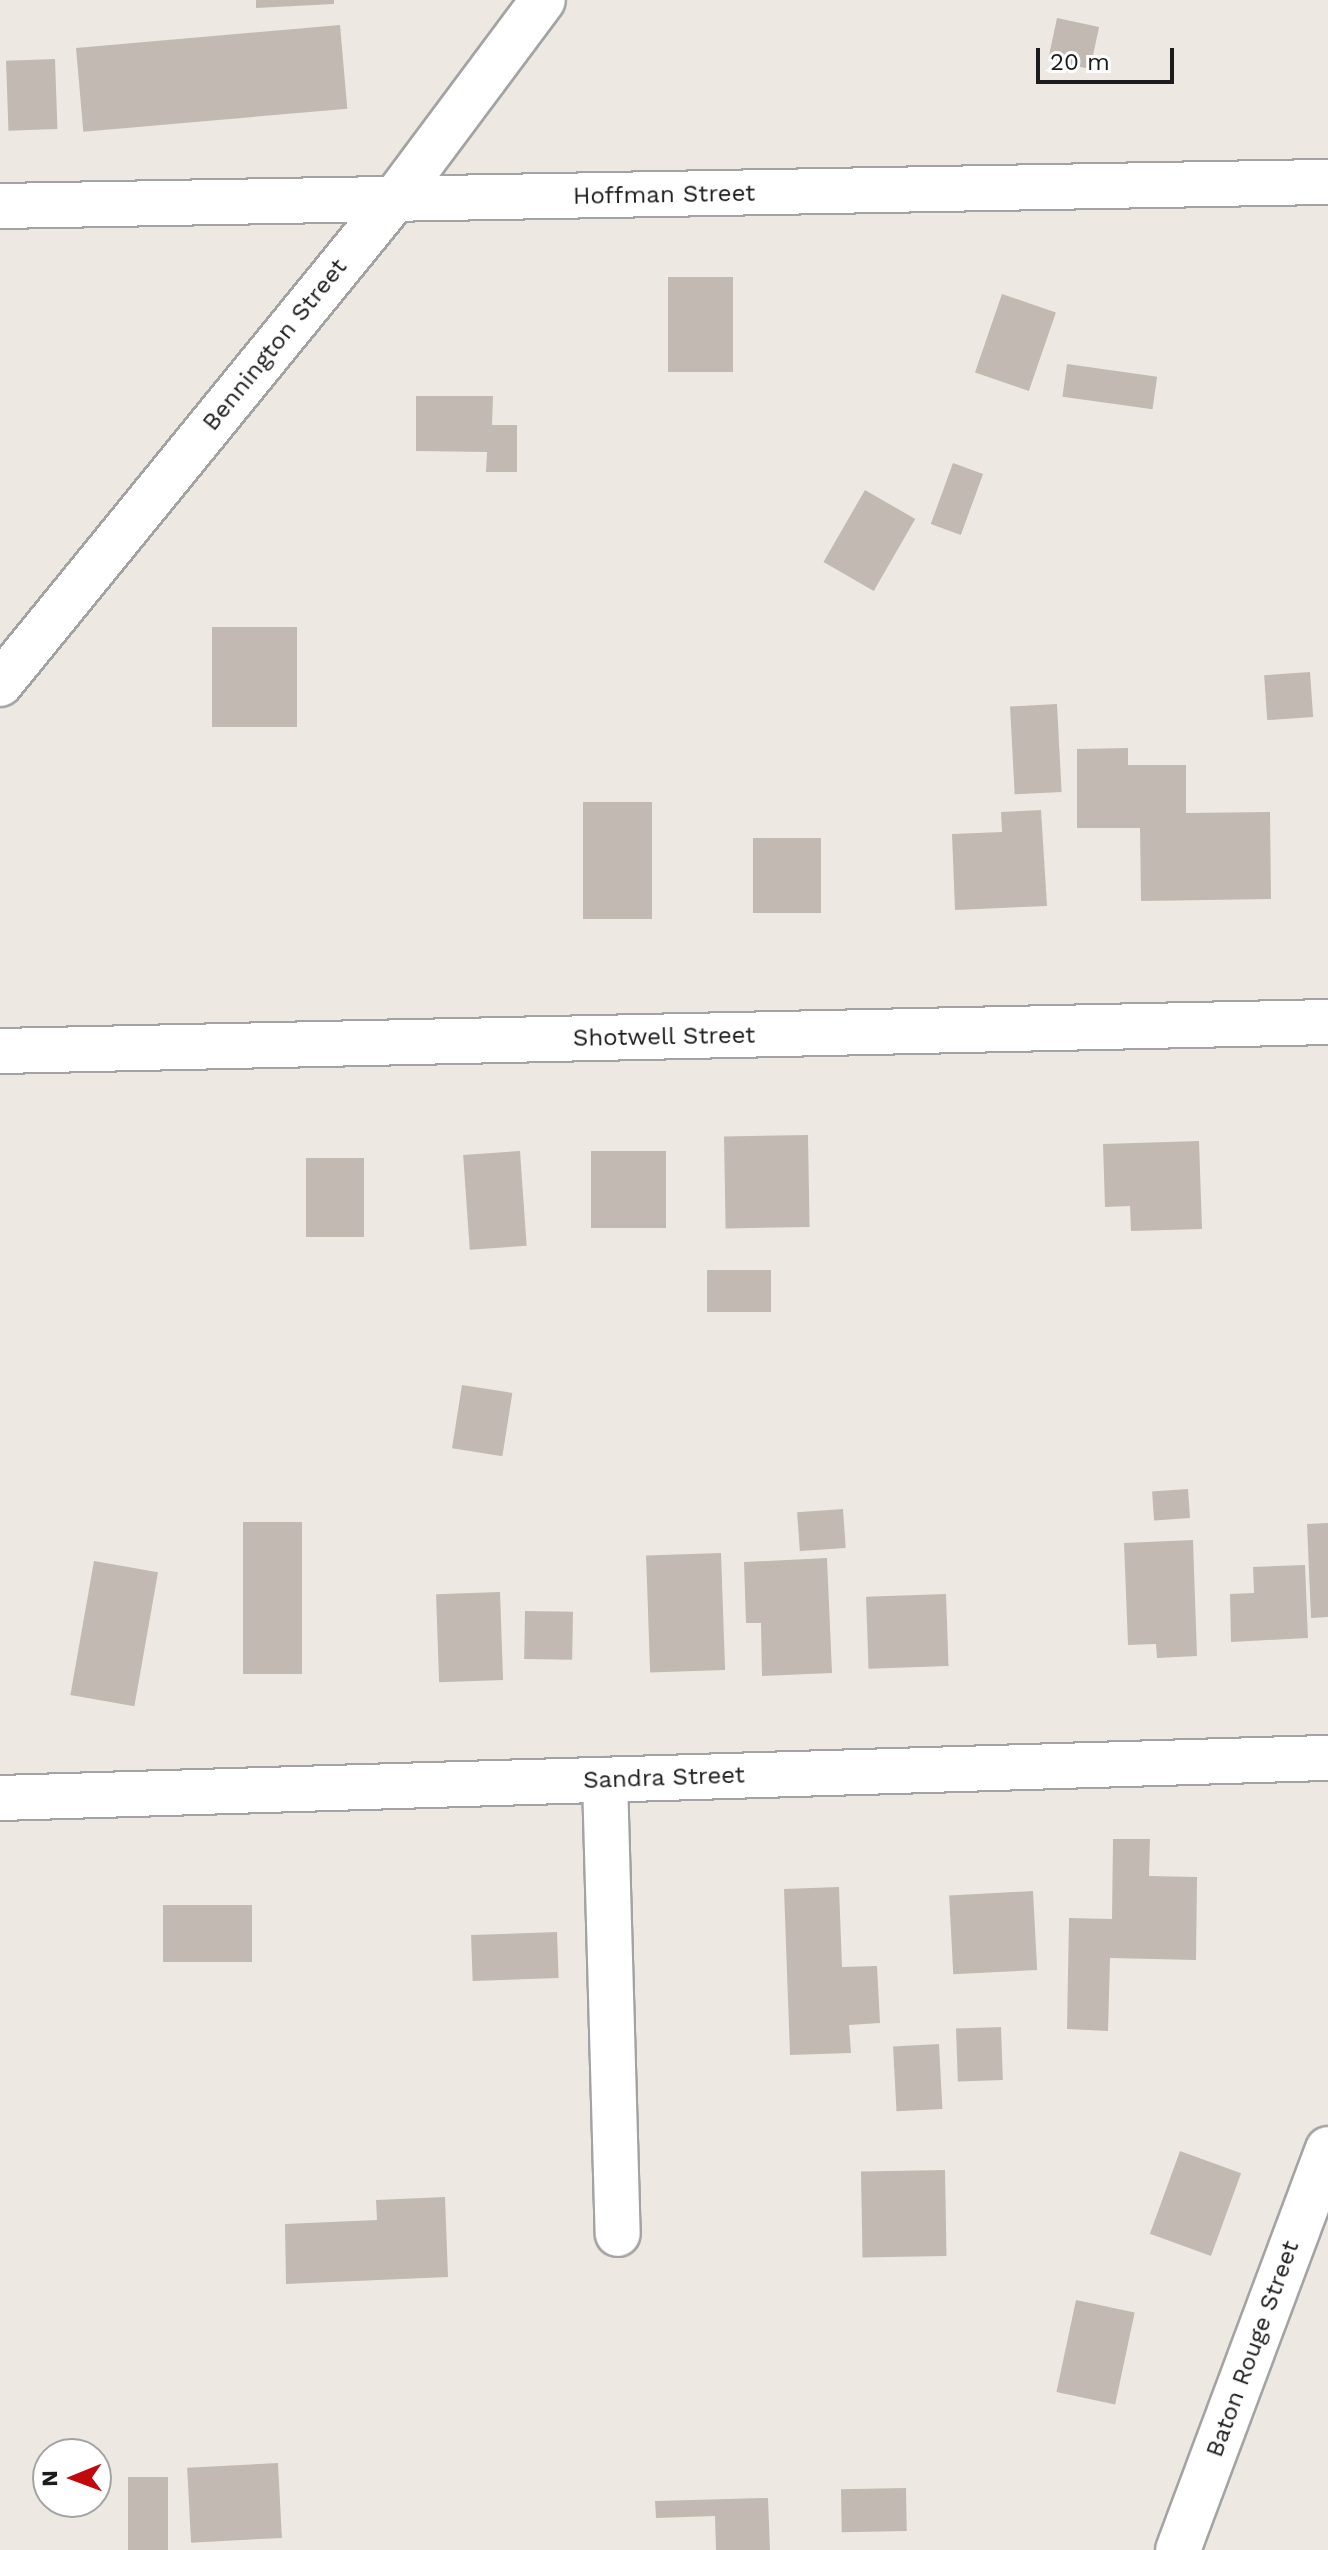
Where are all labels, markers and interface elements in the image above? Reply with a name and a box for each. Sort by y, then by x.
scale bar [1040,32,1178,82]
text: 20 m [1050,48,1110,76]
street label: Hoffman Street [573,179,755,211]
street label: Bennington Street [197,253,353,437]
street label: Shotwell Street [572,1021,756,1053]
street label: Sandra Street [582,1761,746,1795]
street label: Baton Rouge Street [1200,2237,1306,2461]
north arrow [32,2438,112,2518]
text: N [37,2470,62,2487]

